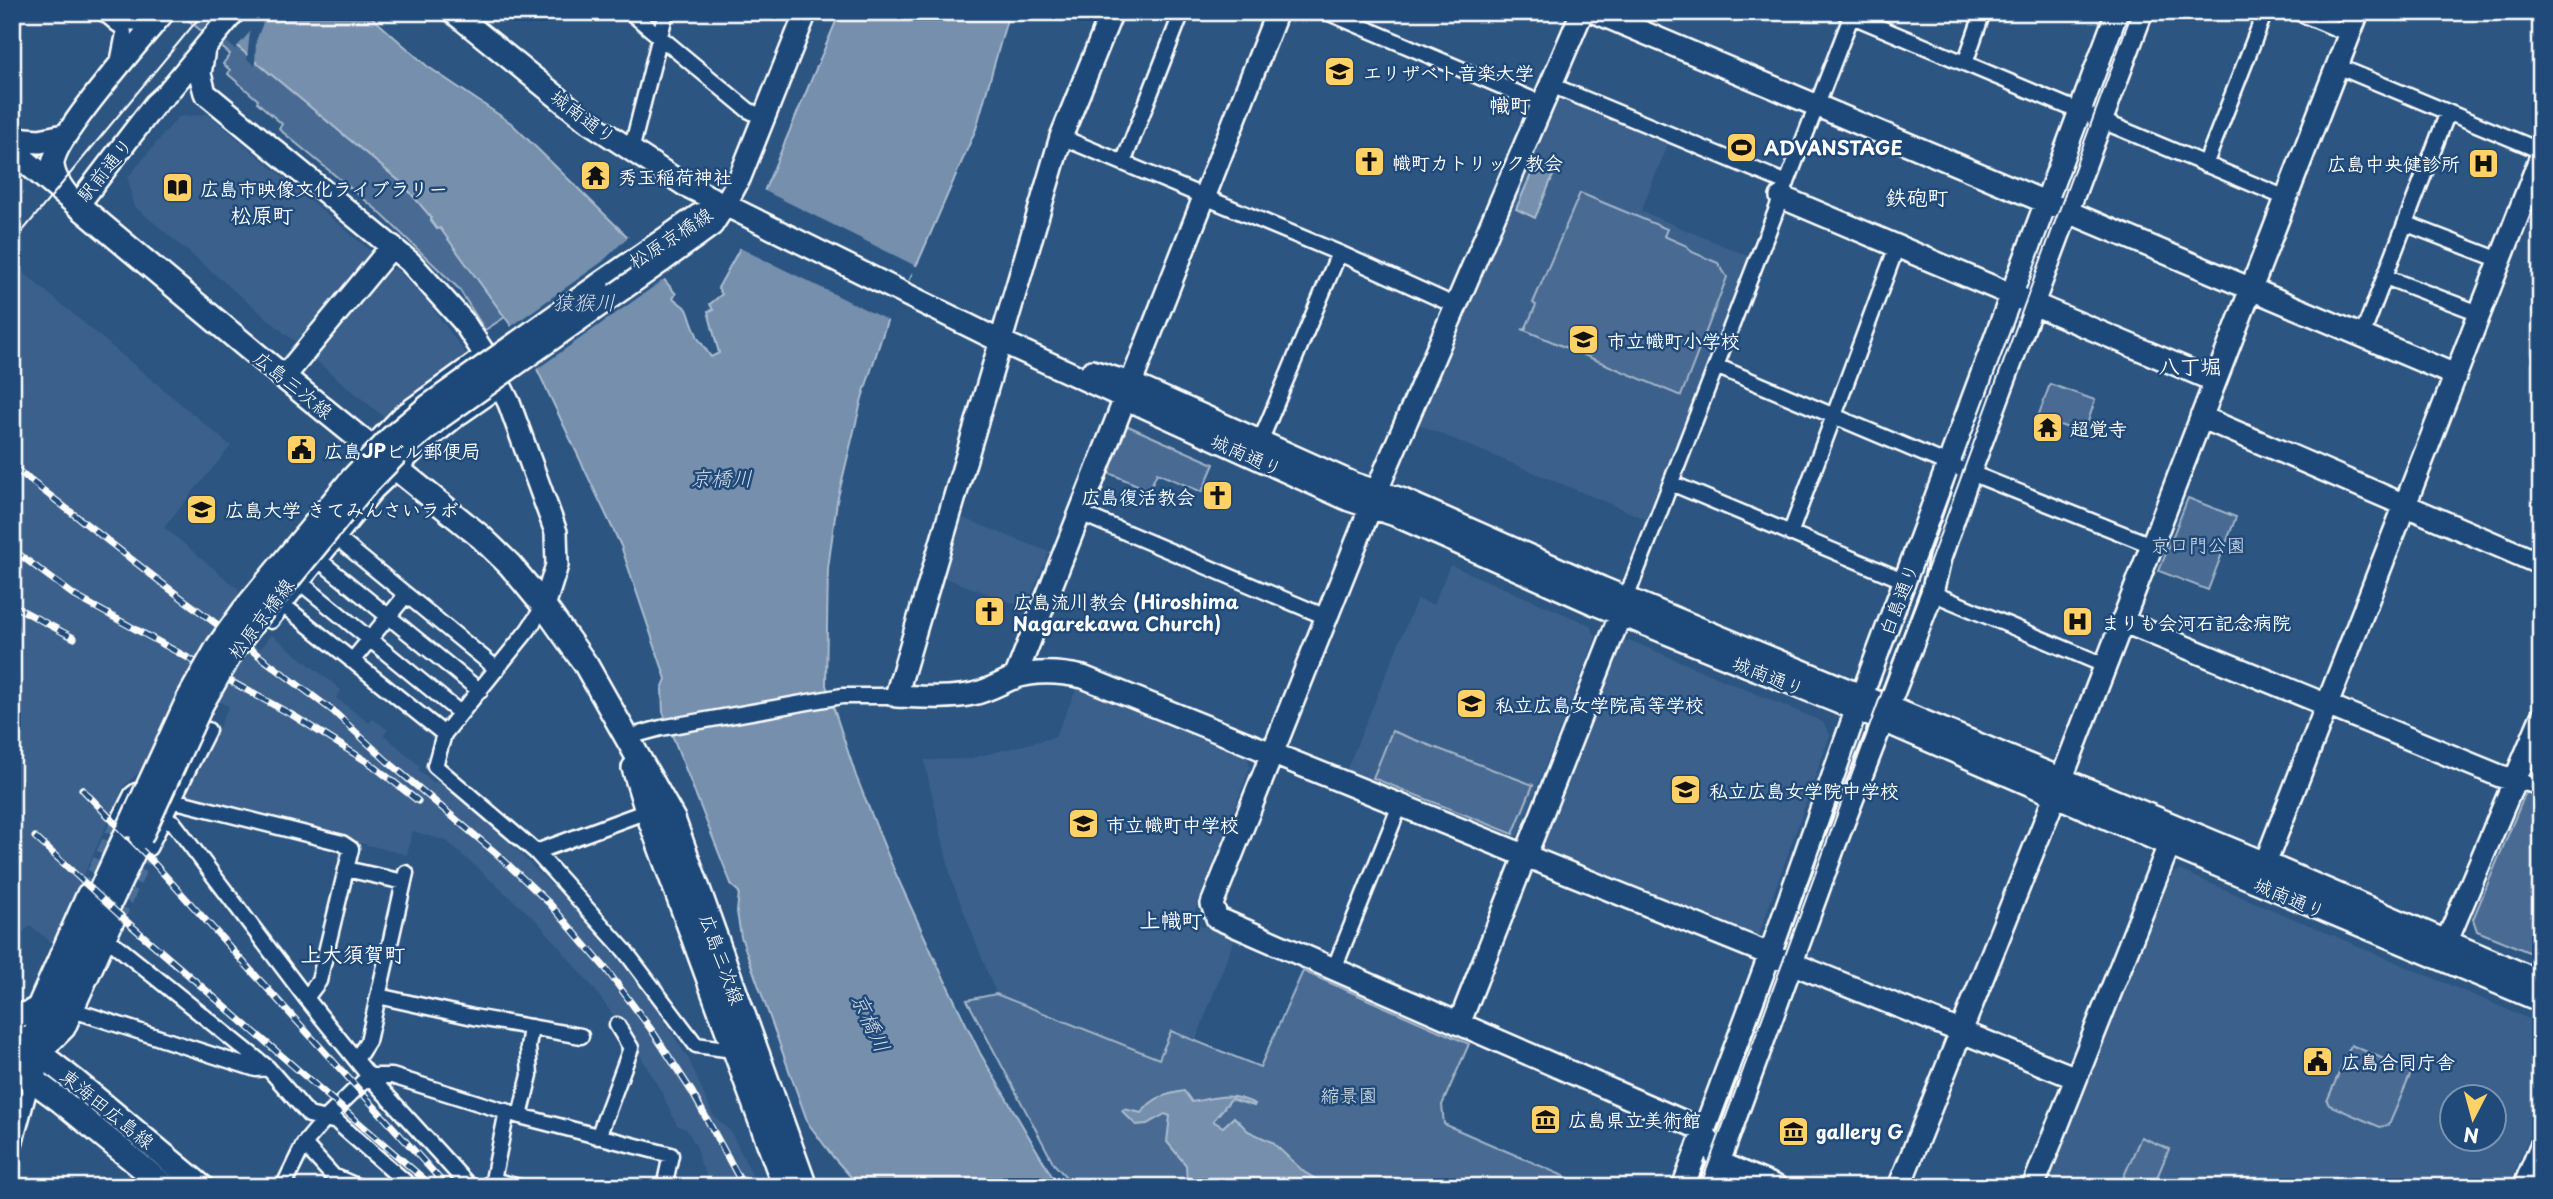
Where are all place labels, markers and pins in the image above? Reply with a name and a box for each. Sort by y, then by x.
school or university icon: エリザベト音楽大学 [1323,55,1357,89]
place label: エリザベト音楽大学 [1363,58,1534,86]
sports icon: ADVANSTAGE [1724,130,1758,164]
place label: ADVANSTAGE [1764,133,1903,161]
church icon: 幟町カトリック教会 [1352,145,1386,179]
hospital icon: 広島中央健診所 [2466,146,2500,180]
place label: 幟町カトリック教会 [1392,148,1563,176]
place label: 広島中央健診所 [2327,149,2460,177]
temple icon: 秀玉稲荷神社 [578,159,612,193]
place label: 秀玉稲荷神社 [618,162,732,190]
library icon: 広島市映像文化ライブラリー [160,171,194,205]
place label: 広島市映像文化ライブラリー [200,174,447,202]
school or university icon: 市立幟町小学校 [1567,323,1601,357]
place label: 市立幟町小学校 [1607,326,1740,354]
temple icon: 超覚寺 [2030,411,2064,445]
place label: 超覚寺 [2070,414,2127,442]
public building icon: 広島JPビル郵便局 [284,433,318,467]
place label: 広島JPビル郵便局 [324,436,481,464]
church icon: 広島復活教会 [1201,479,1235,513]
place label: 広島復活教会 [1081,482,1195,510]
school or university icon: 広島大学 きてみんさいラボ [185,492,219,526]
place label: 広島大学 きてみんさいラボ [225,495,459,523]
place label: 広島流川教会 (Hiroshima Nagarekawa Church) [1013,587,1239,637]
church icon: 広島流川教会 (Hiroshima Nagarekawa Church) [973,595,1007,629]
hospital icon: まりも会河石記念病院 [2061,605,2095,639]
place label: まりも会河石記念病院 [2101,608,2291,636]
school or university icon: 私立広島女学院高等学校 [1455,687,1489,721]
place label: 私立広島女学院高等学校 [1495,690,1704,718]
school or university icon: 私立広島女学院中学校 [1669,773,1703,807]
place label: 私立広島女学院中学校 [1709,776,1899,804]
school or university icon: 市立幟町中学校 [1066,807,1100,841]
place label: 市立幟町中学校 [1106,810,1239,838]
public building icon: 広島合同庁舎 [2301,1044,2335,1078]
place label: 広島合同庁舎 [2341,1047,2455,1075]
museum icon: 広島県立美術館 [1528,1102,1562,1136]
place label: 広島県立美術館 [1568,1105,1701,1133]
museum icon: gallery G [1776,1114,1810,1148]
place label: gallery G [1816,1117,1904,1145]

